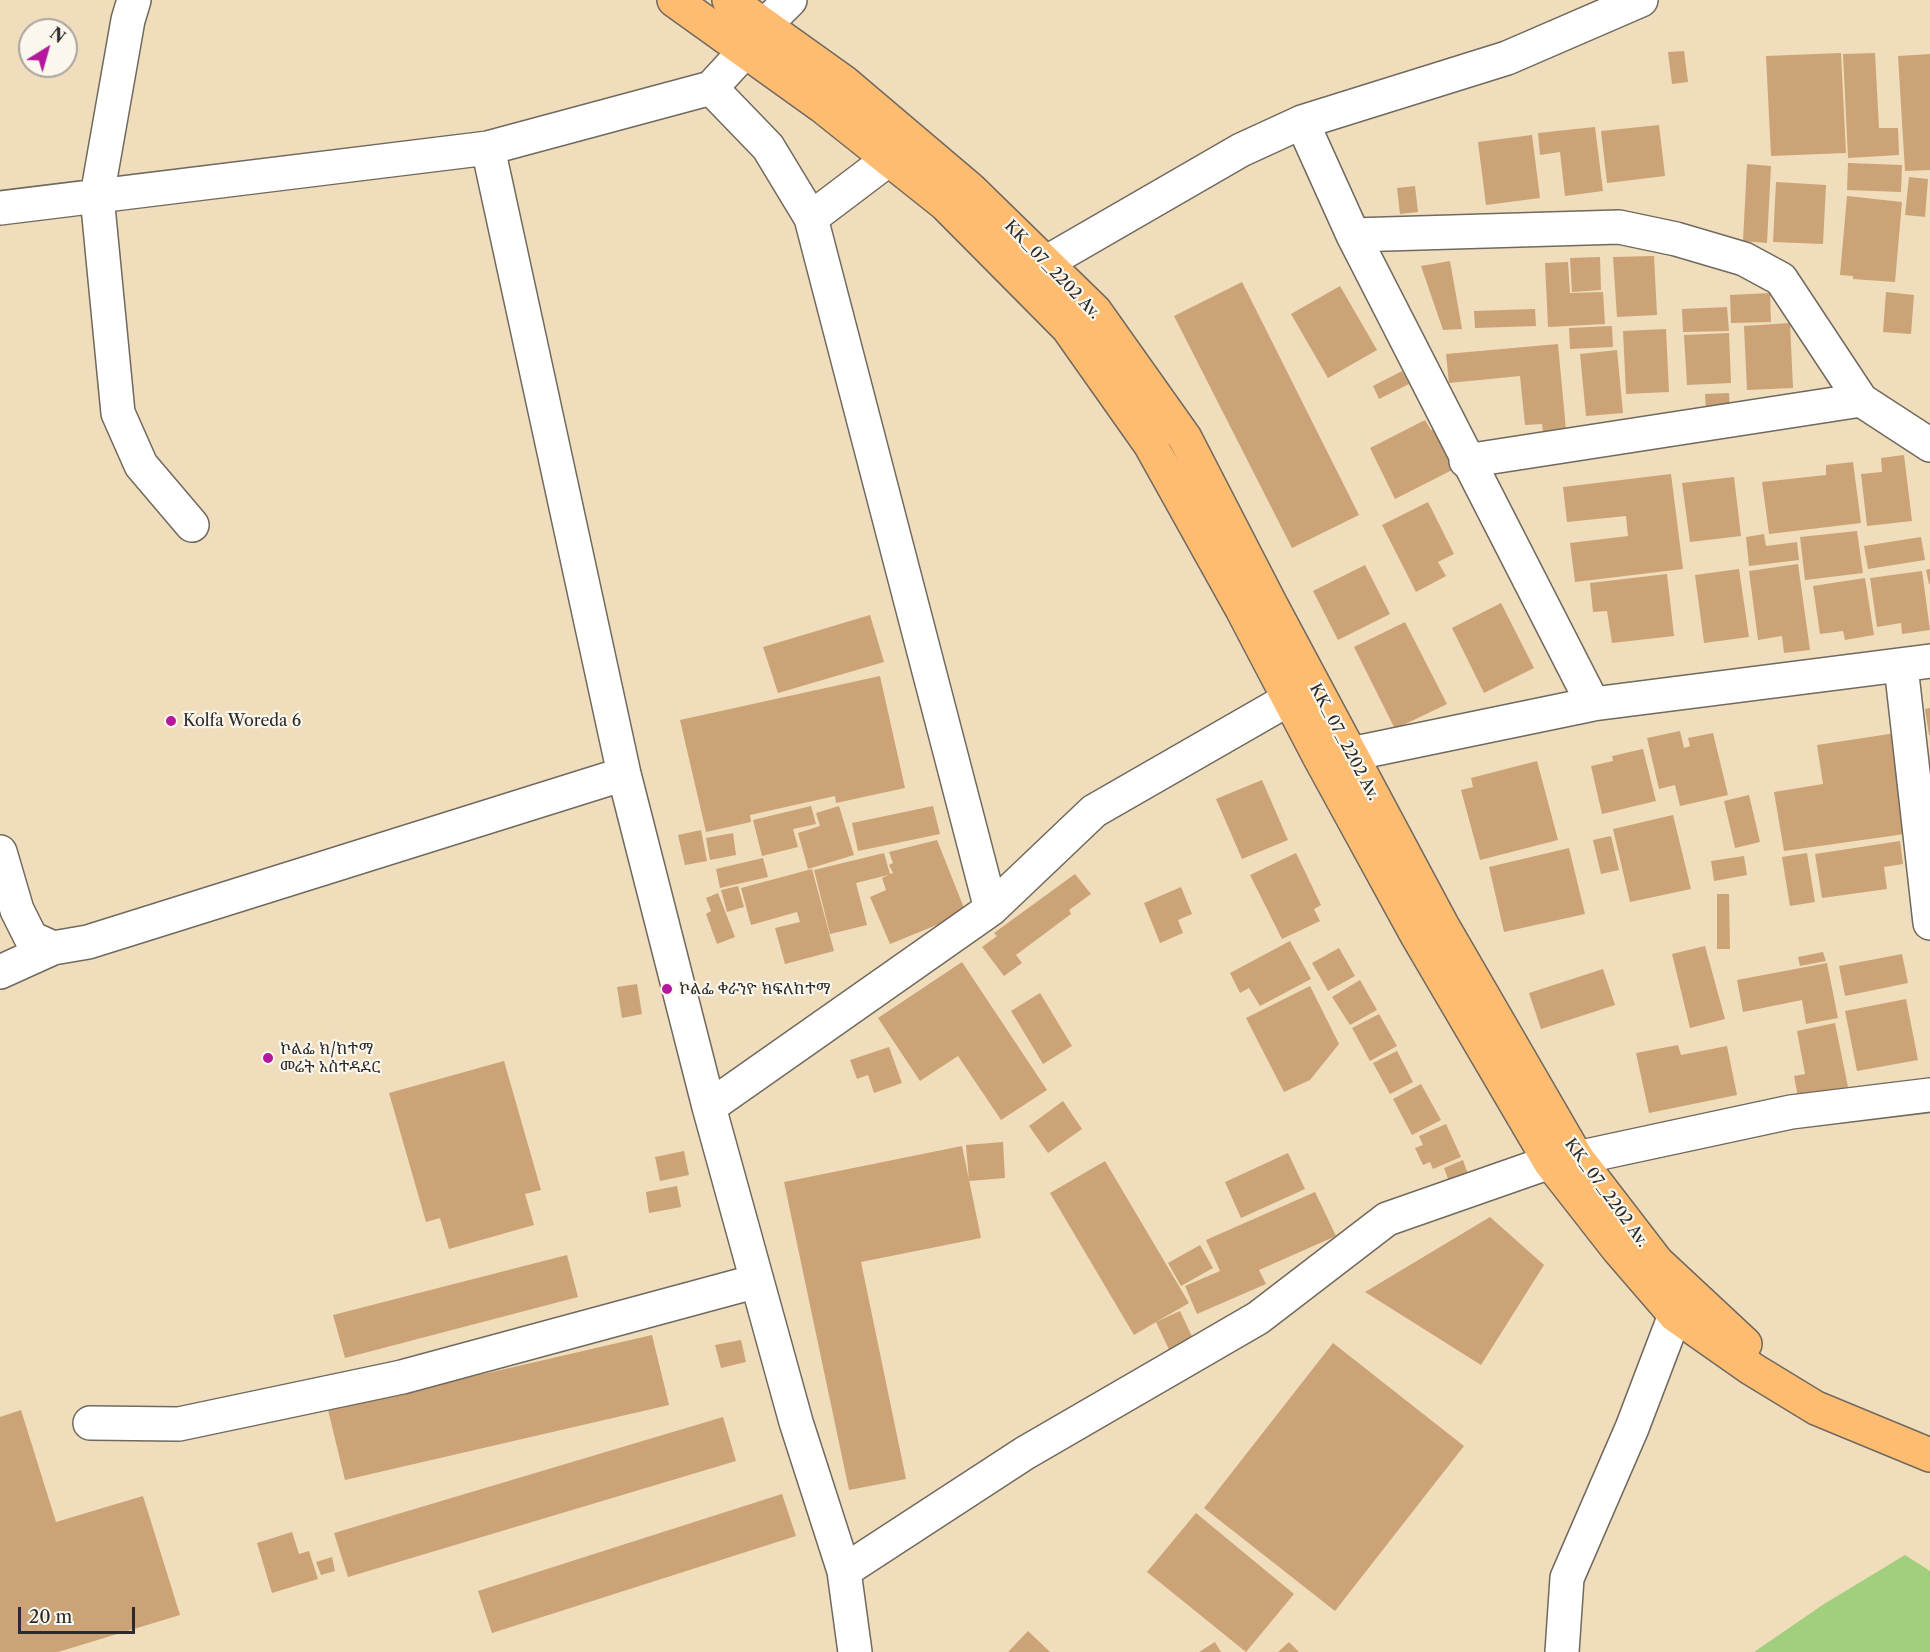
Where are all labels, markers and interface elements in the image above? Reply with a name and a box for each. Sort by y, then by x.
north arrow [18,18,78,78]
text: N [46,23,69,47]
street label: KK_07_2202 Av. [1000,217,1104,323]
street label: KK_07_2202 Av. [1305,680,1383,804]
place label: Kolfa Woreda 6 [183,711,301,731]
marker: Kolfa Woreda 6 [164,714,178,728]
place label: ኮልፌ ቀራንዮ ክፍለከተማ [679,979,831,999]
marker: ኮልፌ ቀራንዮ ክፍለከተማ [660,982,674,996]
place label: ኮልፌ ክ/ከተማ መሬት አስተዳደር [280,1039,380,1077]
marker: ኮልፌ ክ/ከተማ መሬት አስተዳደር [261,1051,275,1065]
street label: KK_07_2202 Av. [1560,1135,1652,1251]
scale bar [21,1595,138,1633]
text: 20 m [29,1606,72,1628]

